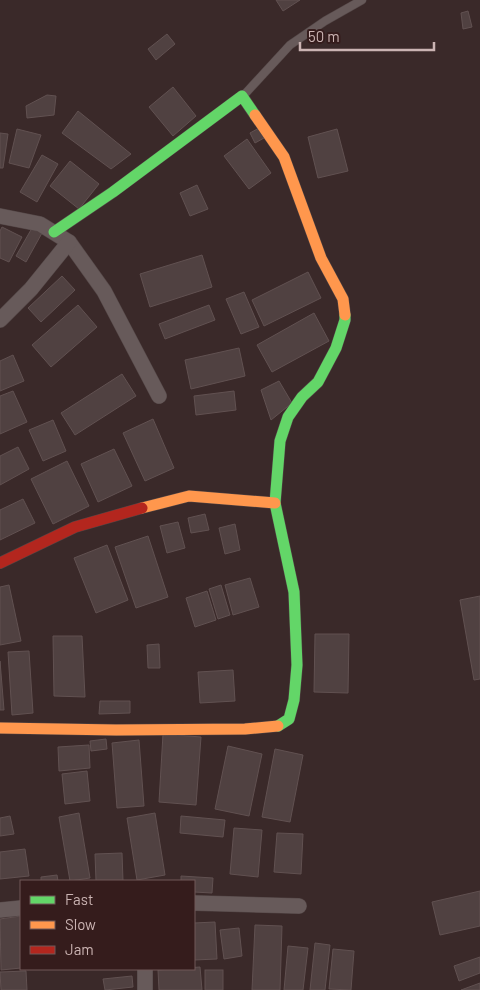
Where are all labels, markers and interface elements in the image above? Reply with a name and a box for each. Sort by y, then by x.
scale bar [300,20,434,52]
text: 50 m [308,27,340,45]
legend [20,880,195,970]
text: Fast [65,890,93,908]
text: Slow [65,915,96,933]
text: Jam [65,940,94,958]

